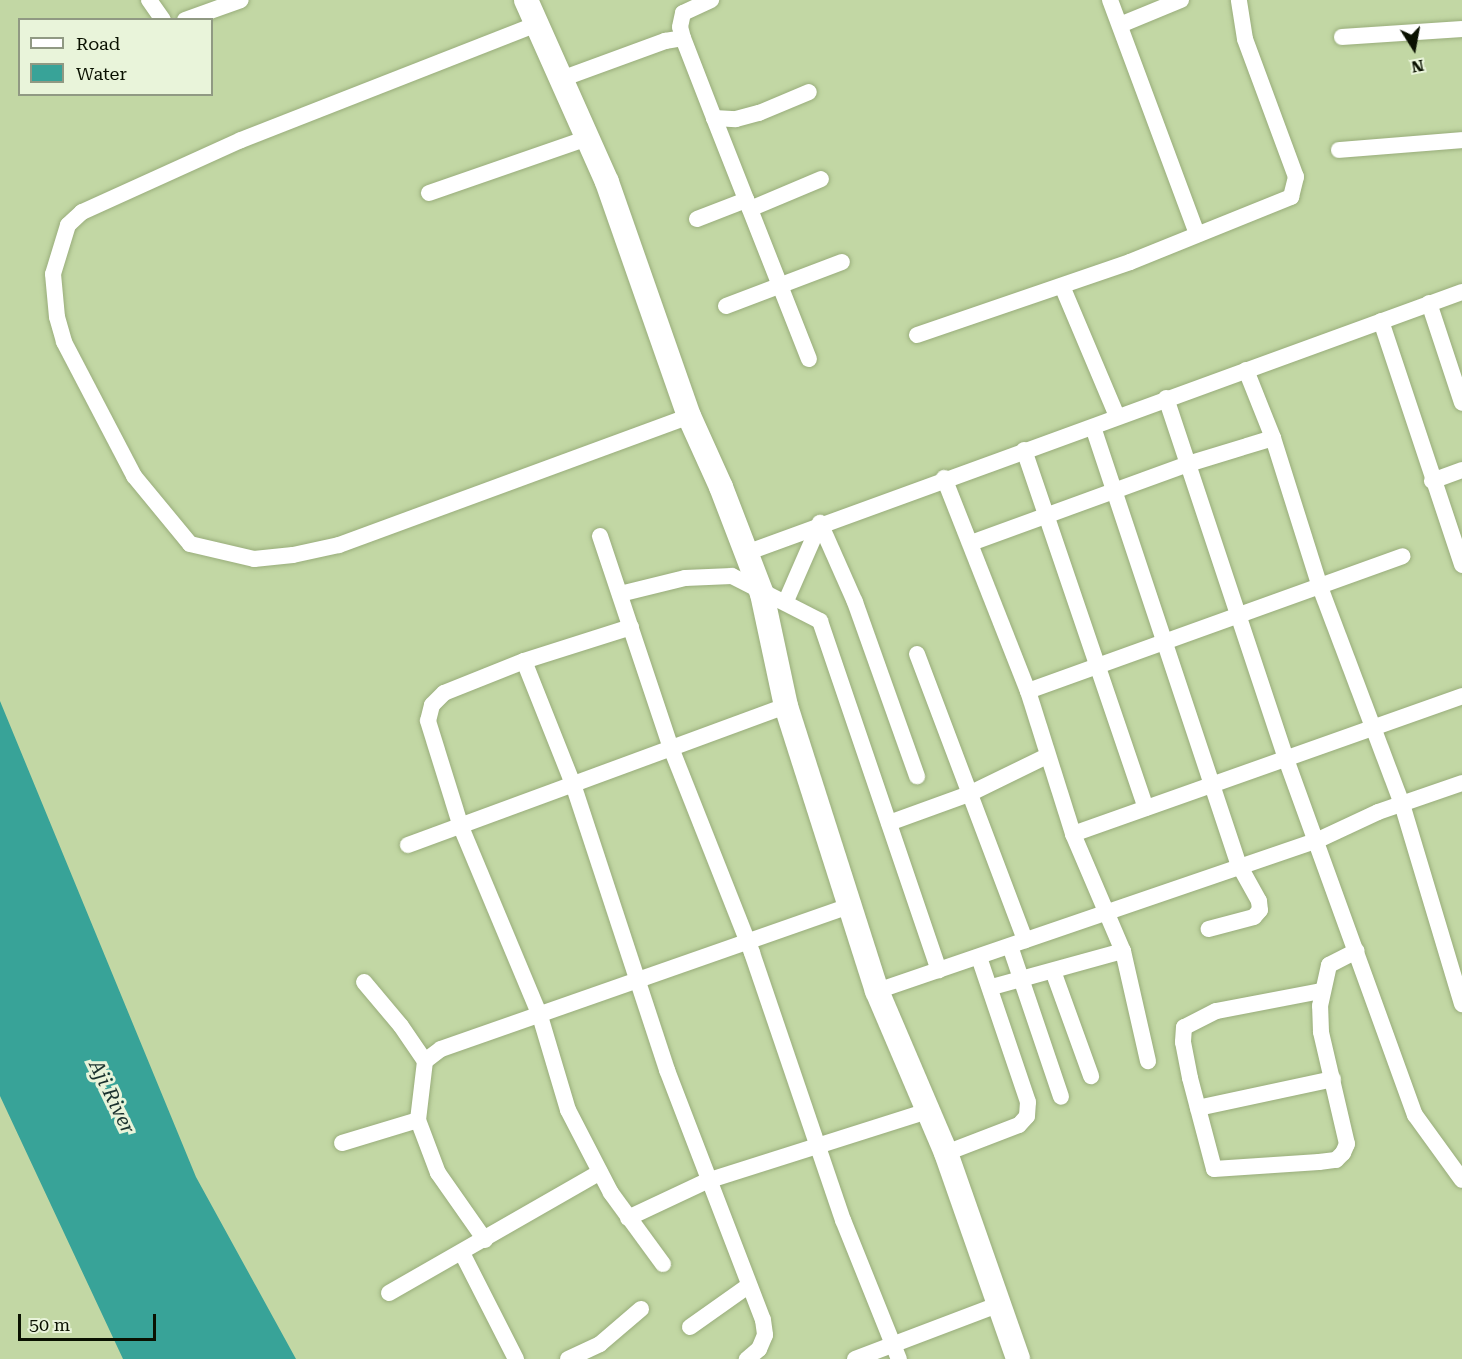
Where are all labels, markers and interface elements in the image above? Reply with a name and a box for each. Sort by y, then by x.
legend [18,18,213,96]
north arrow [1384,18,1444,78]
text: Road [76,33,120,54]
text: N [1410,56,1425,77]
text: Water [76,63,127,84]
water label: Aji River [84,1056,140,1138]
scale bar [21,1302,159,1340]
text: 50 m [29,1314,70,1335]

